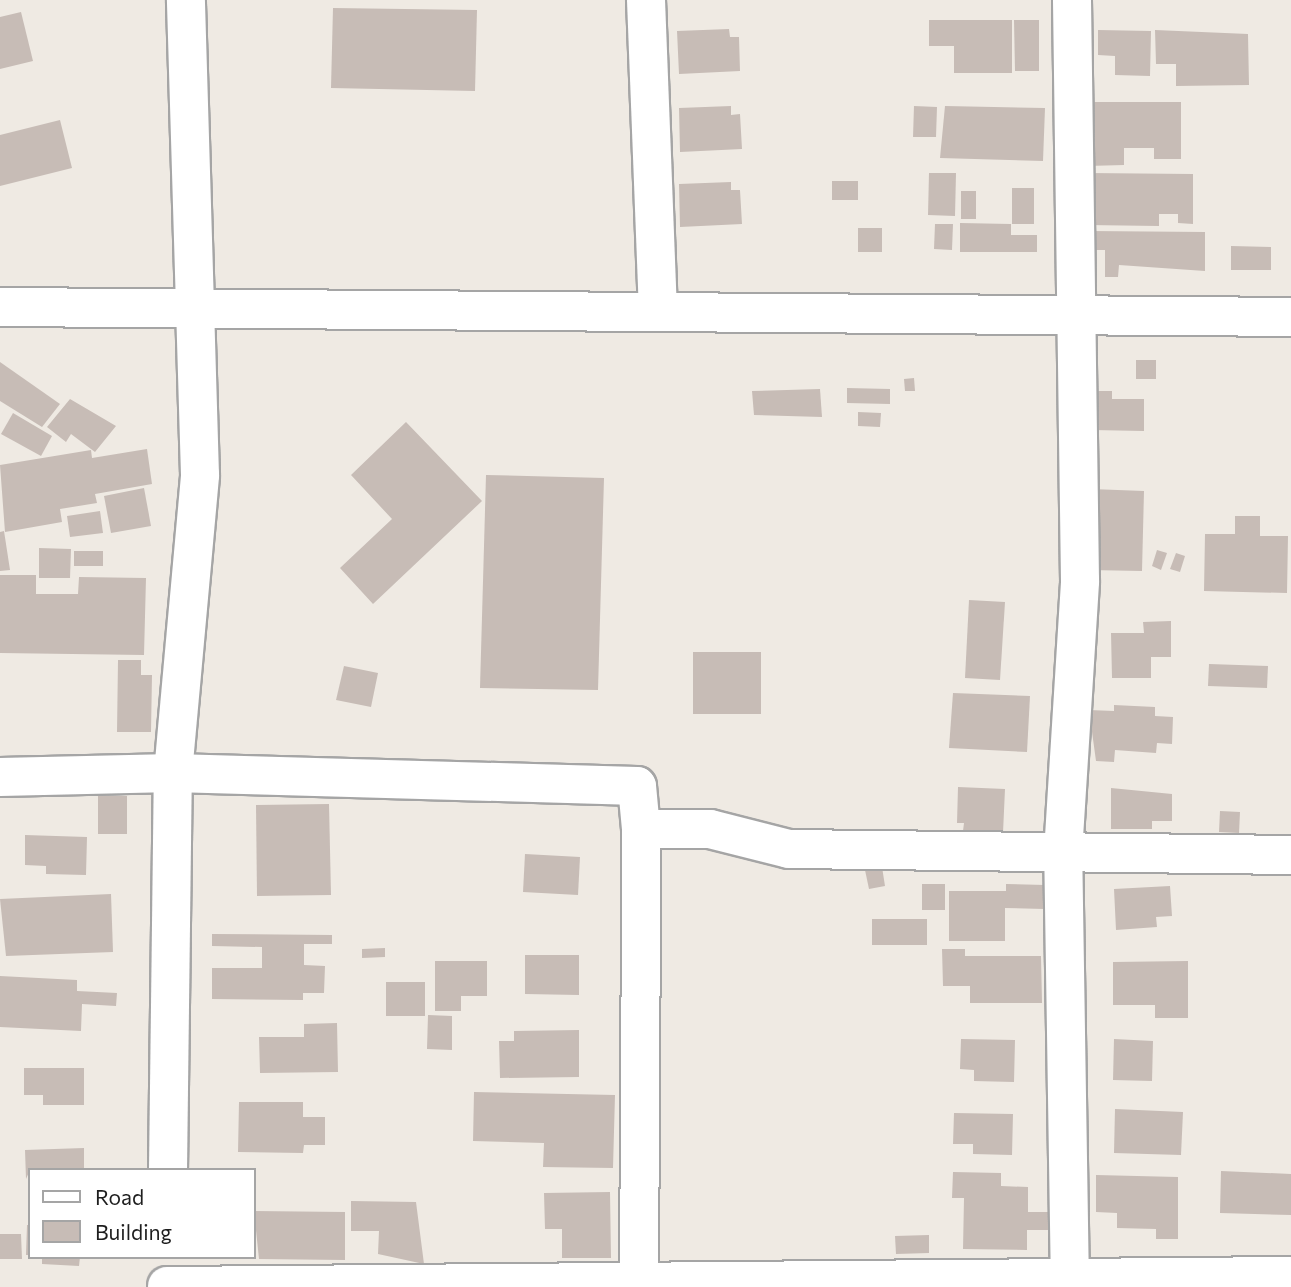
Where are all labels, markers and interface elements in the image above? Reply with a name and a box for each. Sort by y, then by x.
legend [28,1168,256,1259]
text: Road [95,1184,144,1209]
text: Building [95,1219,172,1244]

